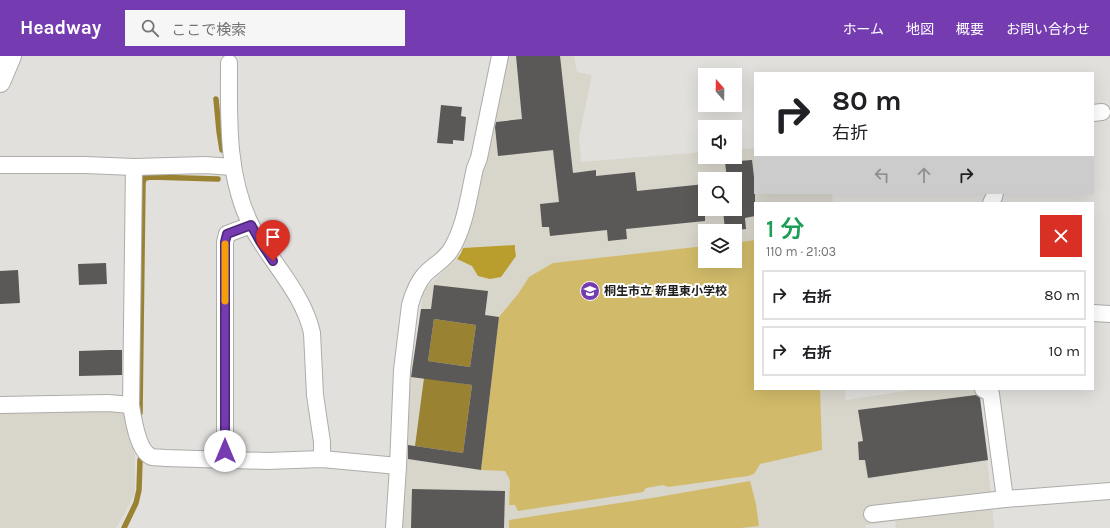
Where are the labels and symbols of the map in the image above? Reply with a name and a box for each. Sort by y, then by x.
north arrow [698,68,742,112]
pin [256,220,290,261]
school or university icon: 桐生市立 新里東小学校 [579,280,601,302]
place label: 桐生市立 新里東小学校 [604,284,727,298]
position arrow [204,430,246,472]

